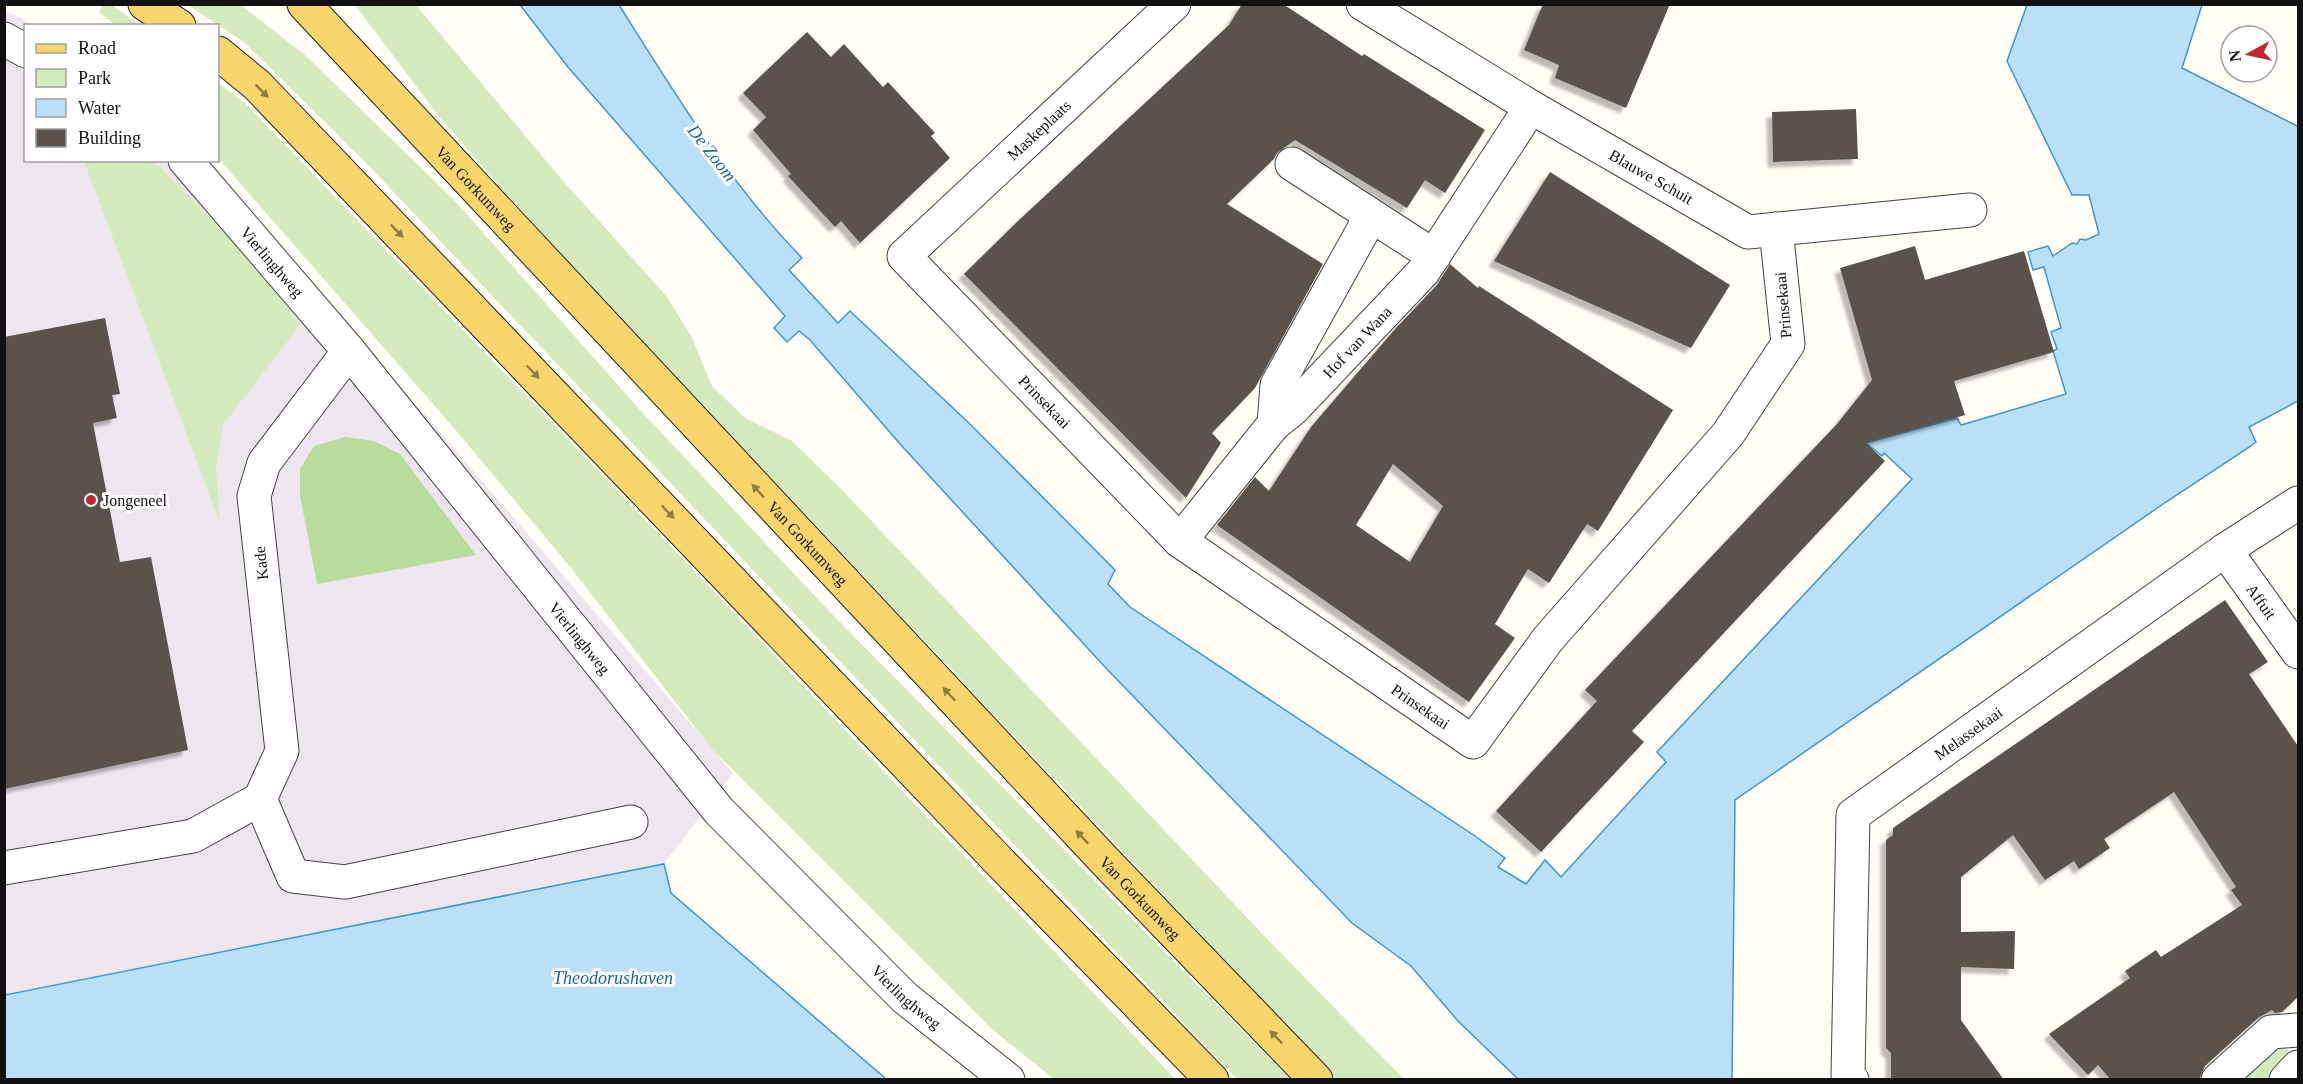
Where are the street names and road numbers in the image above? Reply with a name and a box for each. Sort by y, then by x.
street label: Maskeplaats [1004,97,1075,164]
street label: Van Gorkumweg [433,143,519,234]
street label: Blauwe Schuit [1606,146,1697,207]
street label: Vierlinghweg [237,223,307,301]
street label: Prinsekaai [1772,271,1794,339]
street label: Hof van Wana [1319,303,1395,381]
street label: Prinsekaai [1016,372,1075,432]
street label: Van Gorkumweg [765,498,851,589]
street label: Kade [251,545,271,581]
street label: Affuit [2243,580,2280,622]
street label: Vierlinghweg [546,599,614,678]
street label: Prinsekaai [1388,680,1453,732]
street label: Melassekaai [1931,703,2006,763]
street label: Van Gorkumweg [1096,853,1184,944]
street label: Vierlinghweg [868,961,944,1033]

